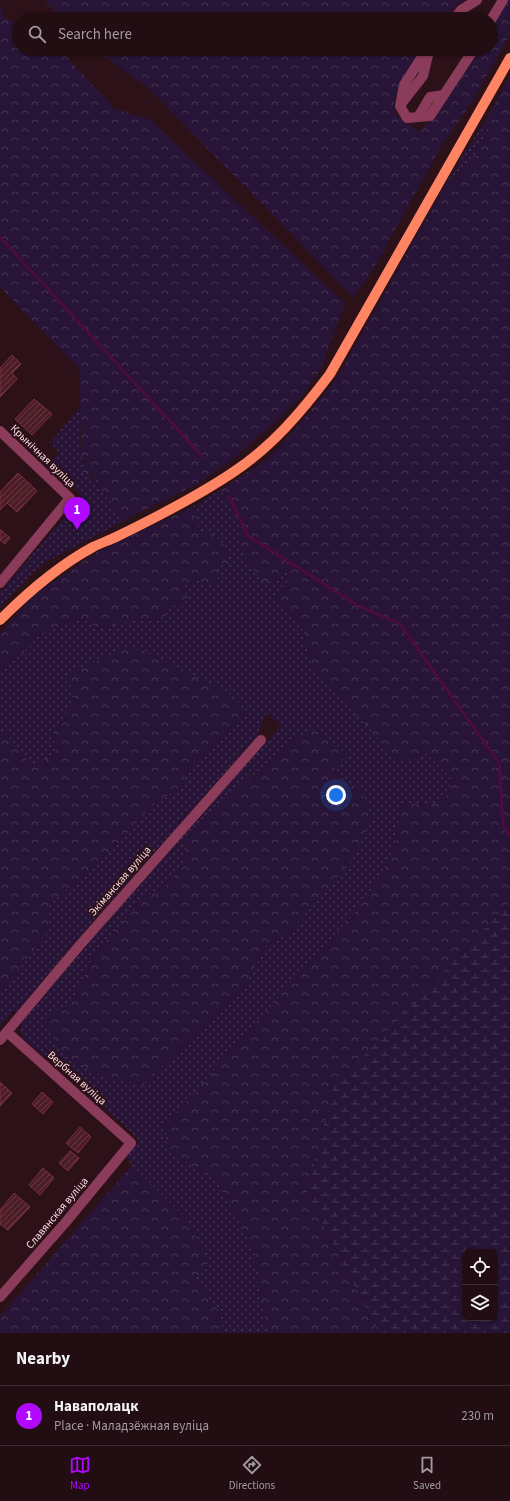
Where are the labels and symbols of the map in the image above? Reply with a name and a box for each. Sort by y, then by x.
street label: Крынічная вуліца [7,421,79,491]
pin: 1 [64,497,90,530]
your location [326,785,346,805]
street label: Экіманская вуліца [86,843,154,919]
street label: Вербная вуліца [44,1048,110,1108]
street label: Славянская вуліца [22,1174,92,1252]

